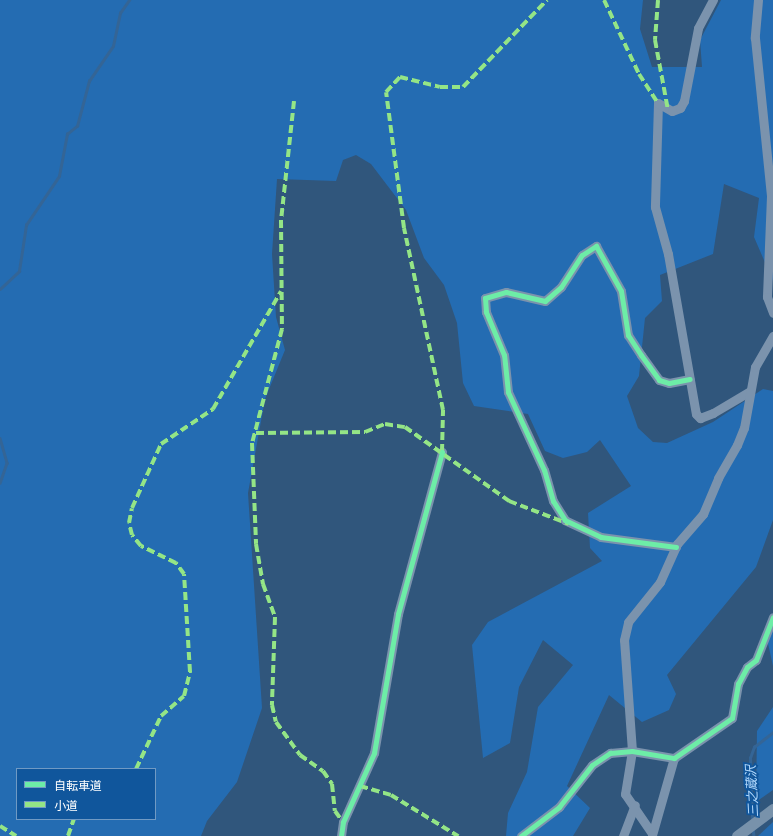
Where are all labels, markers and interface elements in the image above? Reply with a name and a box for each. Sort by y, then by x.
water label: 三之蔵沢 [743,765,761,817]
legend [16,768,156,820]
text: 自転車道 [54,778,102,793]
text: 小道 [54,798,78,813]

